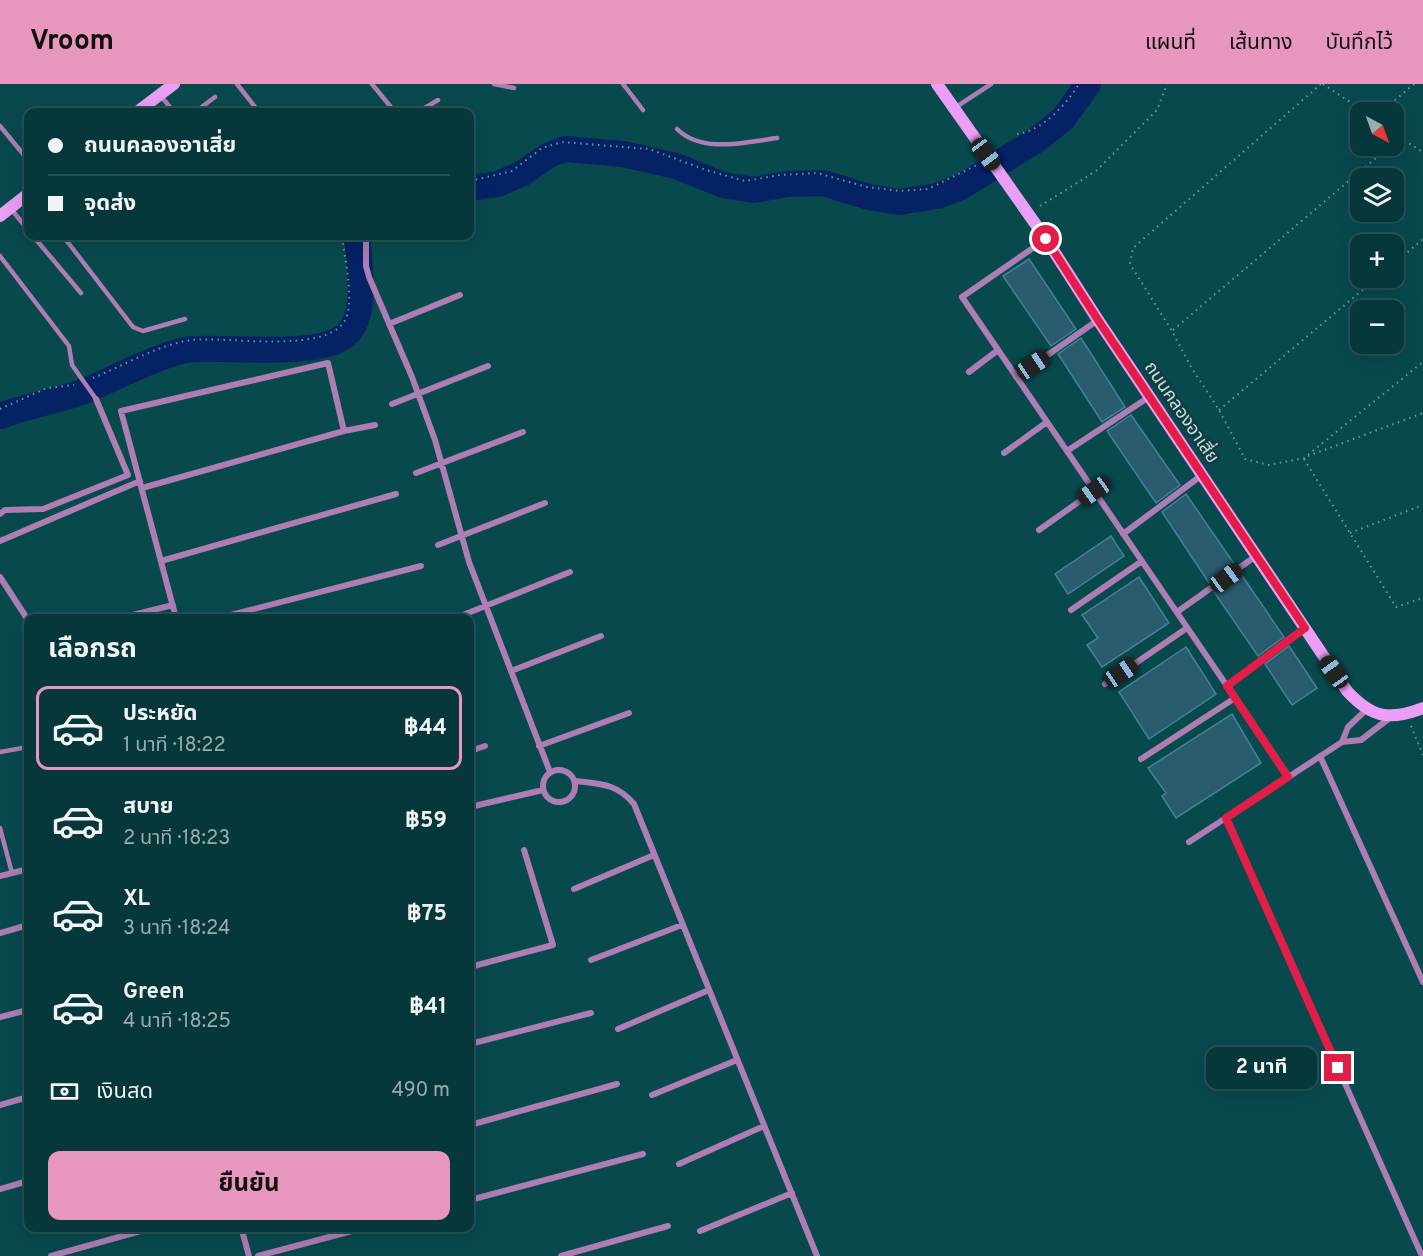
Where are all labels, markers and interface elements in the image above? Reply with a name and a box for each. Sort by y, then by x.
text: Vroom [30,24,114,60]
text: แผนที่ [1145,30,1196,57]
text: เส้นทาง [1229,30,1293,57]
text: บันทึกไว้ [1326,30,1393,57]
north arrow [1350,102,1404,156]
map controls [1350,102,1404,354]
text: ถนนคลองอาเสี่ย [84,133,236,160]
car [968,134,1004,174]
button: layers [1350,168,1404,222]
text: จุดส่ง [84,191,136,218]
route start [1032,225,1059,252]
button: + [1350,234,1404,288]
button: − [1350,300,1404,354]
car [1013,347,1053,383]
street label: ถนนคลองอาเสี่ย [1138,356,1226,468]
car [1074,473,1114,509]
car [1206,560,1246,596]
text: เลือกรถ [48,633,137,667]
car [1316,652,1352,692]
car [1101,655,1141,691]
icon: car [51,701,105,755]
text: ประหยัด [123,701,198,728]
text: ฿44 [404,715,447,742]
text: 1 นาที · 18:22 [123,733,226,759]
icon: car [51,794,105,848]
text: สบาย [123,794,173,821]
text: ฿59 [405,808,447,835]
text: 2 นาที · 18:23 [123,826,230,852]
text: XL [123,886,150,913]
icon: car [51,887,105,941]
text: ฿75 [407,901,447,928]
text: 3 นาที · 18:24 [123,916,230,942]
text: Green [123,979,185,1006]
icon: car [51,980,105,1034]
text: ฿41 [409,994,447,1021]
text: 4 นาที · 18:25 [123,1009,231,1035]
callout: 2 นาที [1206,1047,1317,1089]
route end [1324,1054,1351,1081]
text: 2 นาที [1236,1055,1287,1081]
icon: cash [48,1075,81,1108]
text: 490 m [392,1078,450,1104]
text: เงินสด [96,1079,153,1106]
button: ยืนยัน [48,1151,450,1220]

